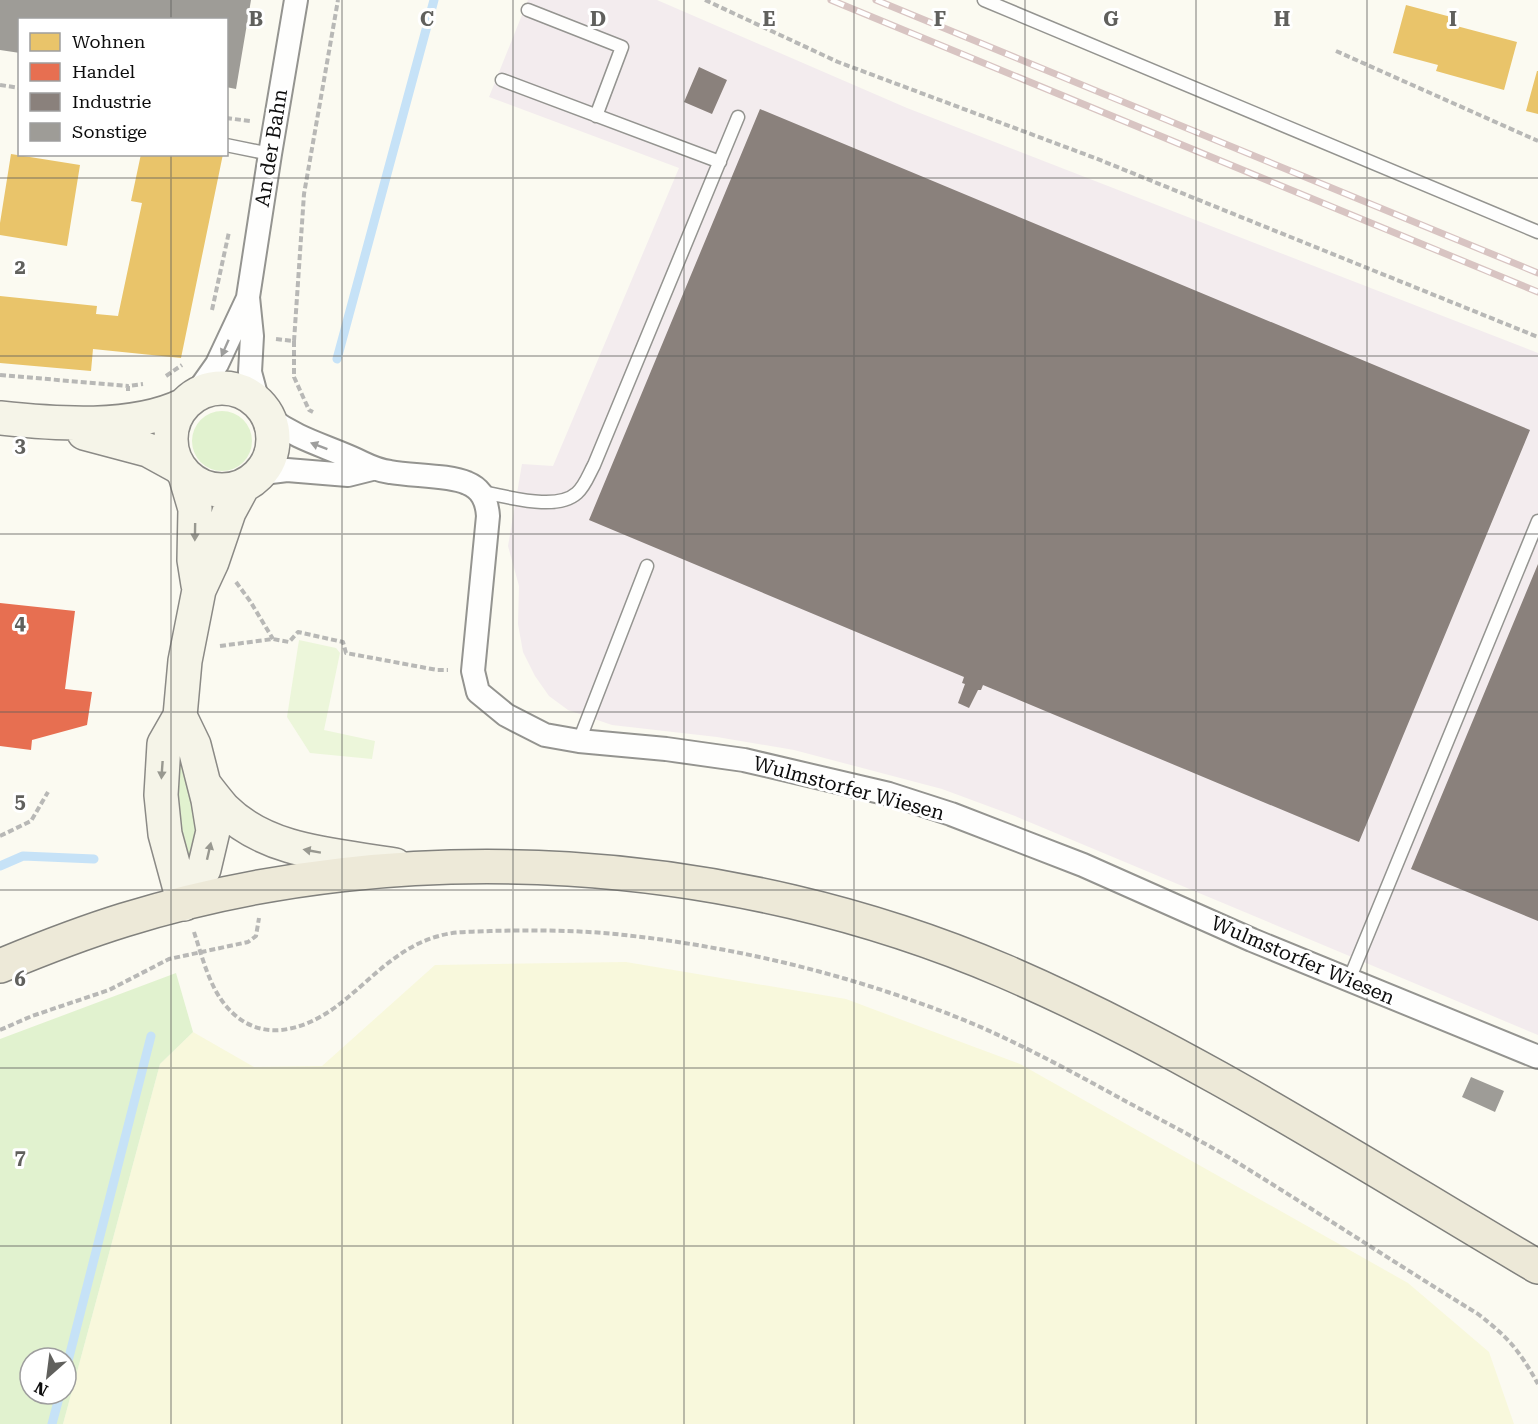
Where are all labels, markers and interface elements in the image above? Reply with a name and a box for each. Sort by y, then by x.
text: B [249,7,263,31]
text: C [420,7,434,31]
text: D [590,7,606,31]
text: E [763,7,776,31]
text: F [934,7,946,31]
text: G [1103,7,1119,31]
text: H [1274,7,1290,31]
text: I [1449,7,1457,31]
legend [18,18,228,156]
text: Wohnen [72,31,146,52]
text: Handel [72,61,135,82]
street label: An der Bahn [250,87,292,209]
text: Industrie [72,91,152,112]
text: Sonstige [72,121,147,142]
text: 2 [14,255,26,279]
one-way arrow [220,339,229,356]
text: 3 [14,433,26,457]
one-way arrow [310,441,328,451]
one-way arrow [190,522,200,541]
text: 4 [14,611,26,635]
street label: Wulmstorfer Wiesen [751,751,947,825]
one-way arrow [157,761,167,780]
text: 5 [14,789,26,813]
one-way arrow [204,842,214,860]
one-way arrow [303,846,322,855]
street label: Wulmstorfer Wiesen [1208,910,1398,1010]
text: 6 [14,967,26,991]
text: 7 [14,1145,26,1169]
north arrow [18,1346,78,1406]
text: N [31,1378,51,1400]

